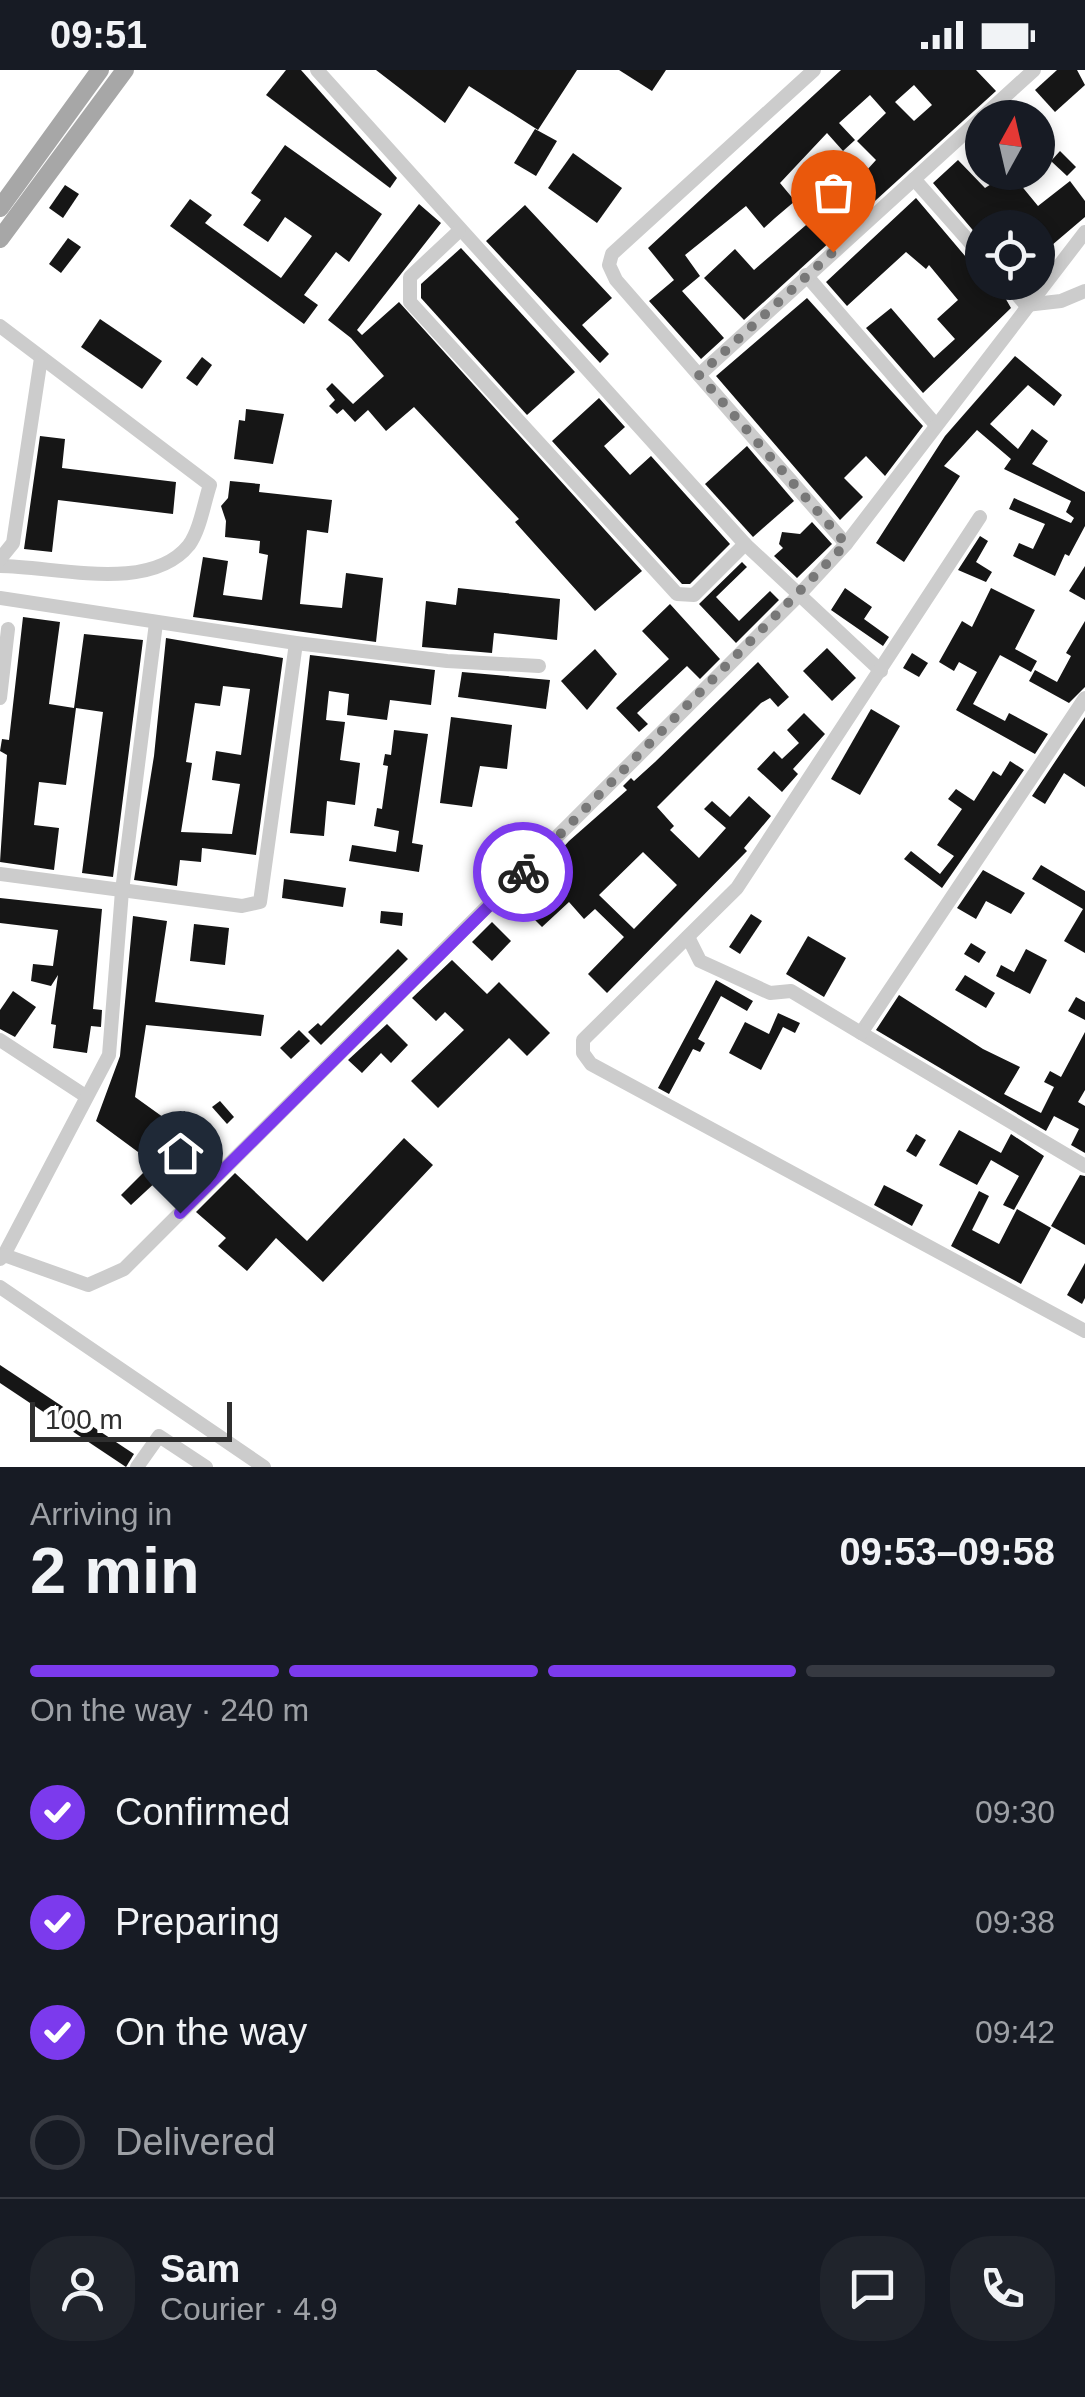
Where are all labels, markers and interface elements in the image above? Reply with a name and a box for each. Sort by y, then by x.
text: 09:51 [50,14,147,56]
north arrow [965,100,1055,190]
map controls [965,100,1055,300]
pin [791,150,876,253]
icon: bag [806,165,861,220]
button: locate [965,210,1055,300]
courier [473,822,573,922]
icon: bike [496,845,551,900]
pin [138,1111,223,1214]
icon: home [153,1126,208,1181]
scale bar [30,1397,232,1442]
text: 100 m [45,1404,123,1435]
text: Arriving in [30,1496,172,1532]
text: 09:53–09:58 [839,1531,1055,1573]
text: 2 min [30,1534,200,1607]
text: On the way · 240 m [30,1692,309,1728]
icon: check [30,1785,85,1840]
text: Confirmed [115,1791,290,1833]
text: 09:30 [975,1794,1055,1830]
icon: check [30,1895,85,1950]
text: Preparing [115,1901,280,1943]
text: 09:38 [975,1904,1055,1940]
icon: check [30,2005,85,2060]
text: On the way [115,2011,307,2053]
text: 09:42 [975,2014,1055,2050]
text: Delivered [115,2121,276,2163]
button: person [30,2236,135,2341]
button: chat [820,2236,925,2341]
button: phone [950,2236,1055,2341]
text: Sam [160,2248,240,2290]
text: Courier · 4.9 [160,2291,338,2327]

